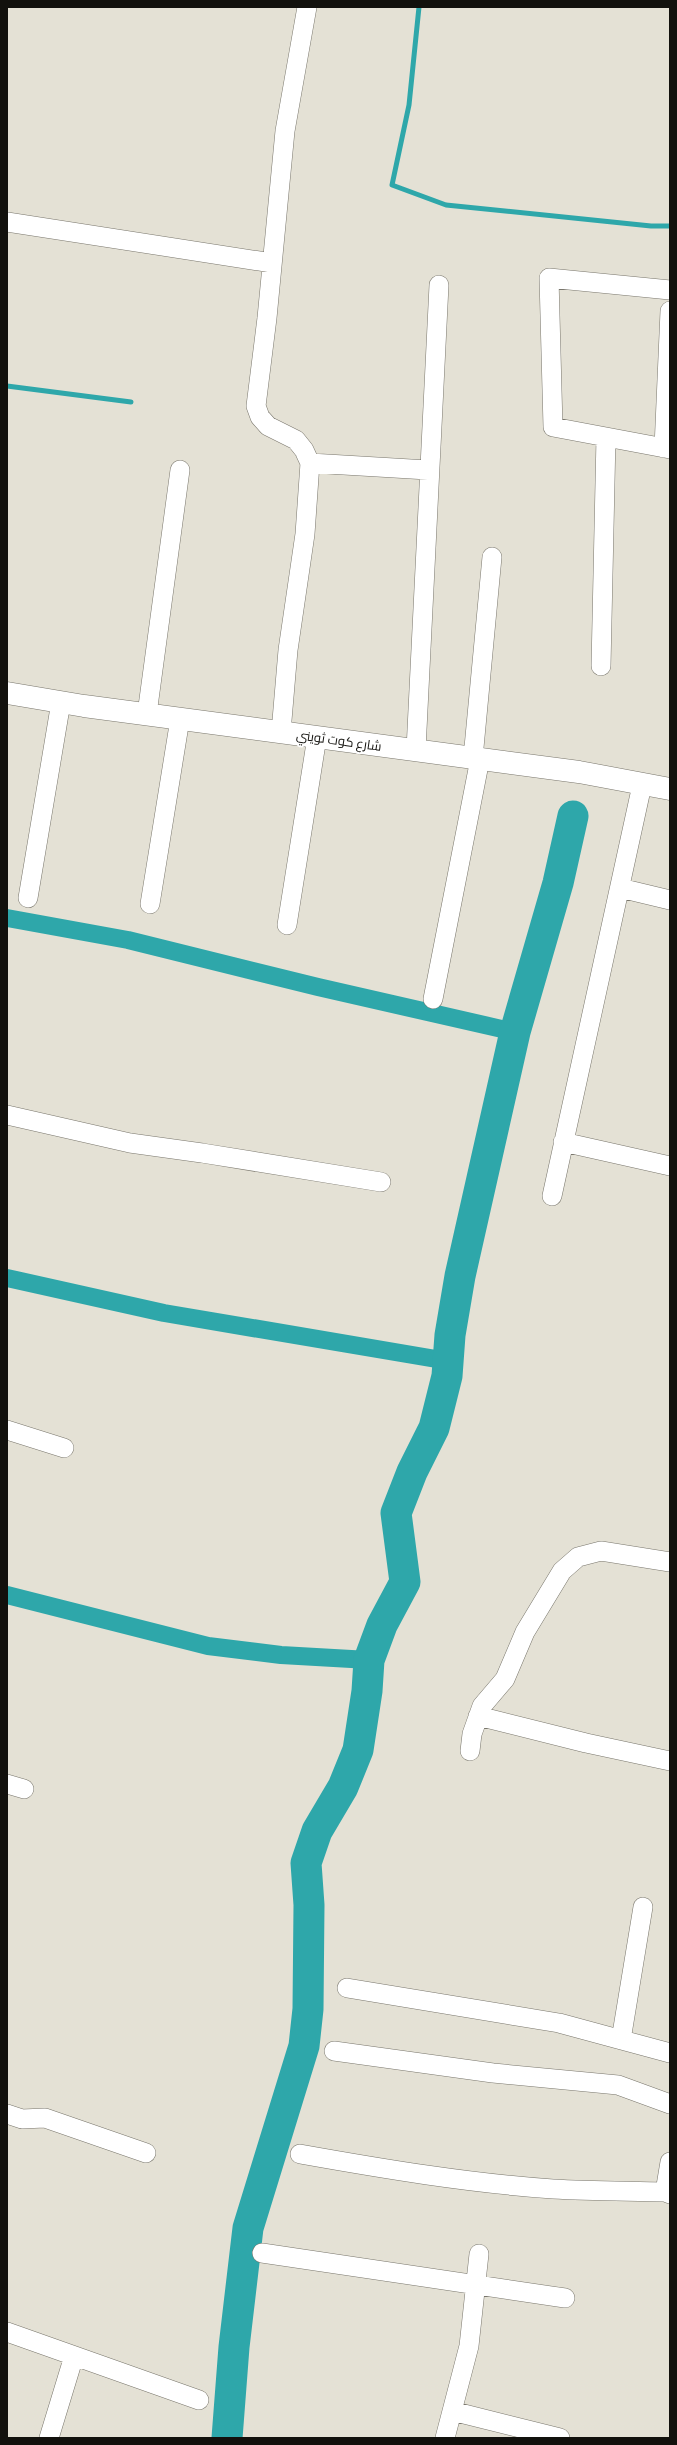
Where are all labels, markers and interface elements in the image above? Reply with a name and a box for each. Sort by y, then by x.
street label: شارع كوت ثويني [295,726,383,757]

